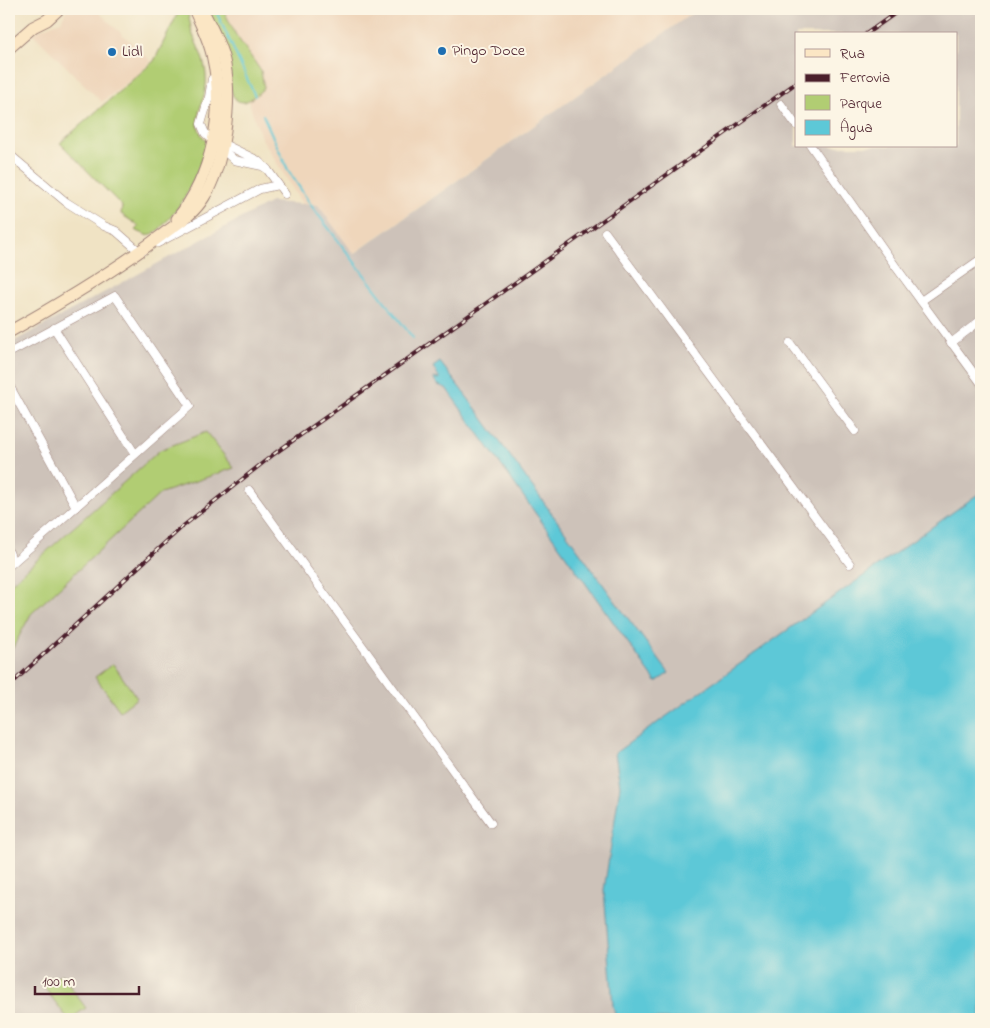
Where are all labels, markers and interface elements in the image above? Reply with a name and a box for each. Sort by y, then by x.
legend [795,32,958,148]
place label: Pingo Doce [452,39,526,63]
place label: Lidl [122,40,143,64]
text: Rua [840,43,865,65]
marker: Pingo Doce [436,45,448,57]
marker: Lidl [106,46,118,58]
text: Ferrovia [839,67,890,89]
text: Parque [840,93,882,115]
text: Água [840,117,873,140]
scale bar [35,963,139,995]
text: 100 m [42,971,75,993]

